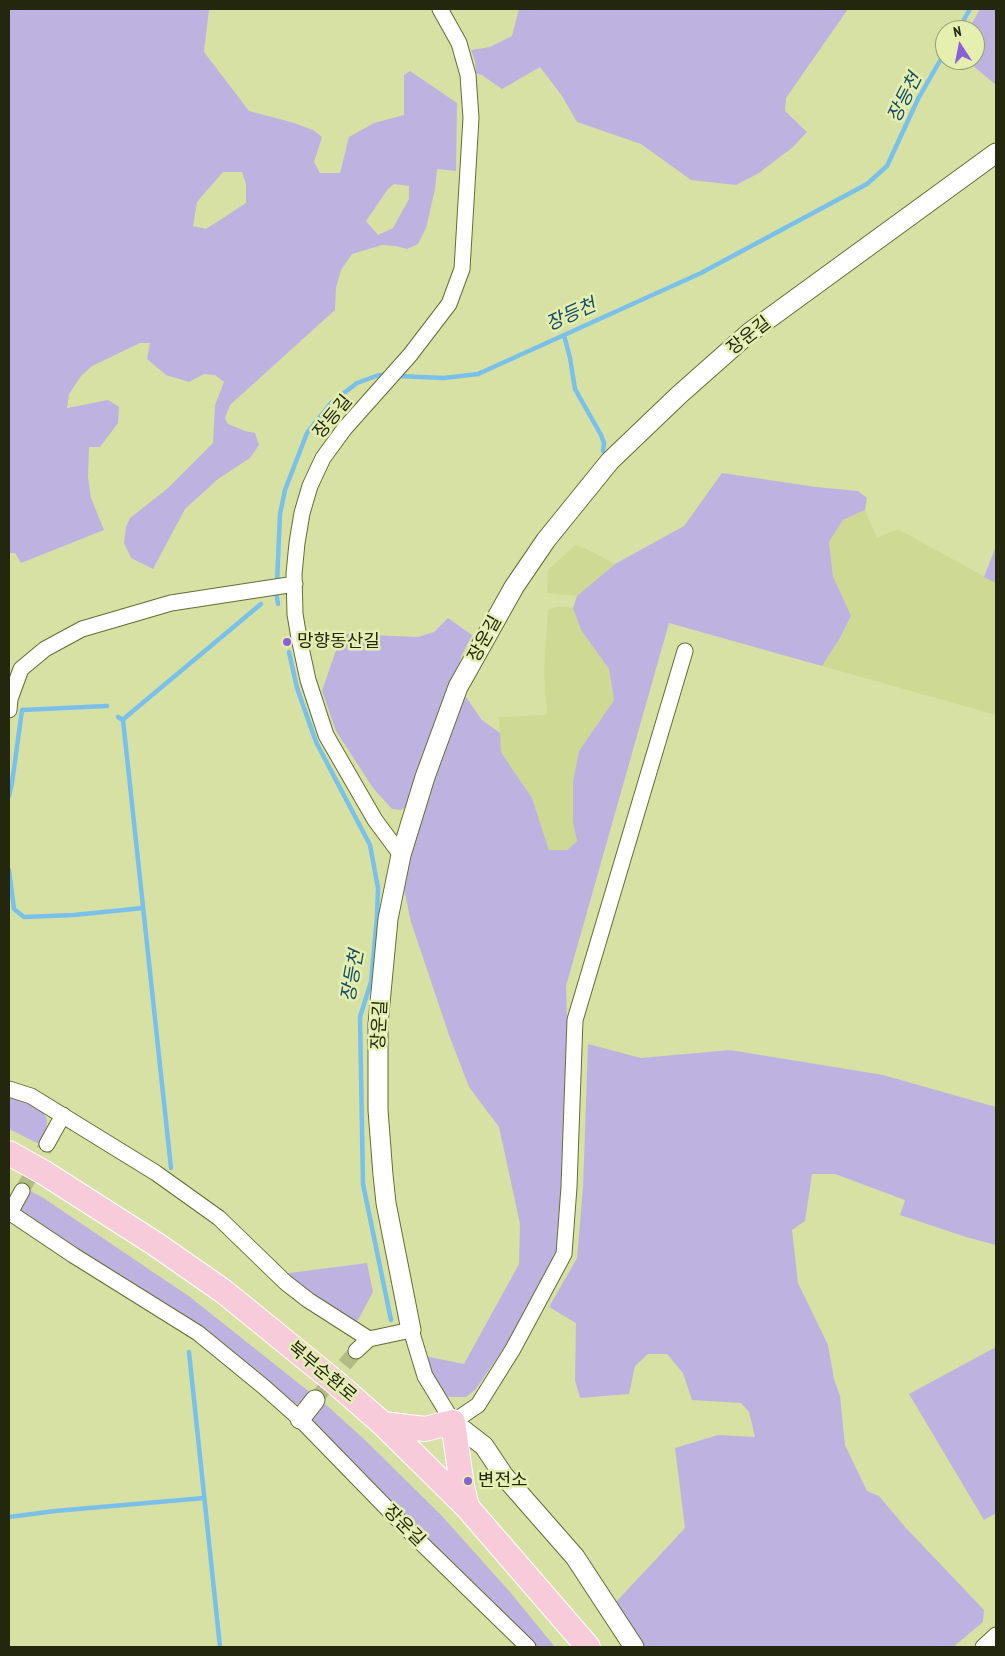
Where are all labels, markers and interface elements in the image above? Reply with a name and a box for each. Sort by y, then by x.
north arrow [935,20,985,70]
text: N [952,22,963,41]
water label: 장등천 [883,69,927,127]
water label: 장등천 [542,294,600,336]
street label: 장운길 [723,312,775,360]
street label: 장등길 [309,391,357,443]
street label: 장운길 [464,612,506,666]
place label: 망향동산길 [297,631,380,653]
marker: 망향동산길 [281,636,293,648]
water label: 장등천 [337,948,369,1004]
street label: 장운길 [368,1000,392,1050]
street label: 북부순환로 [283,1337,361,1407]
place label: 변전소 [478,1470,528,1492]
marker: 변전소 [462,1475,474,1487]
street label: 장운길 [379,1501,429,1551]

